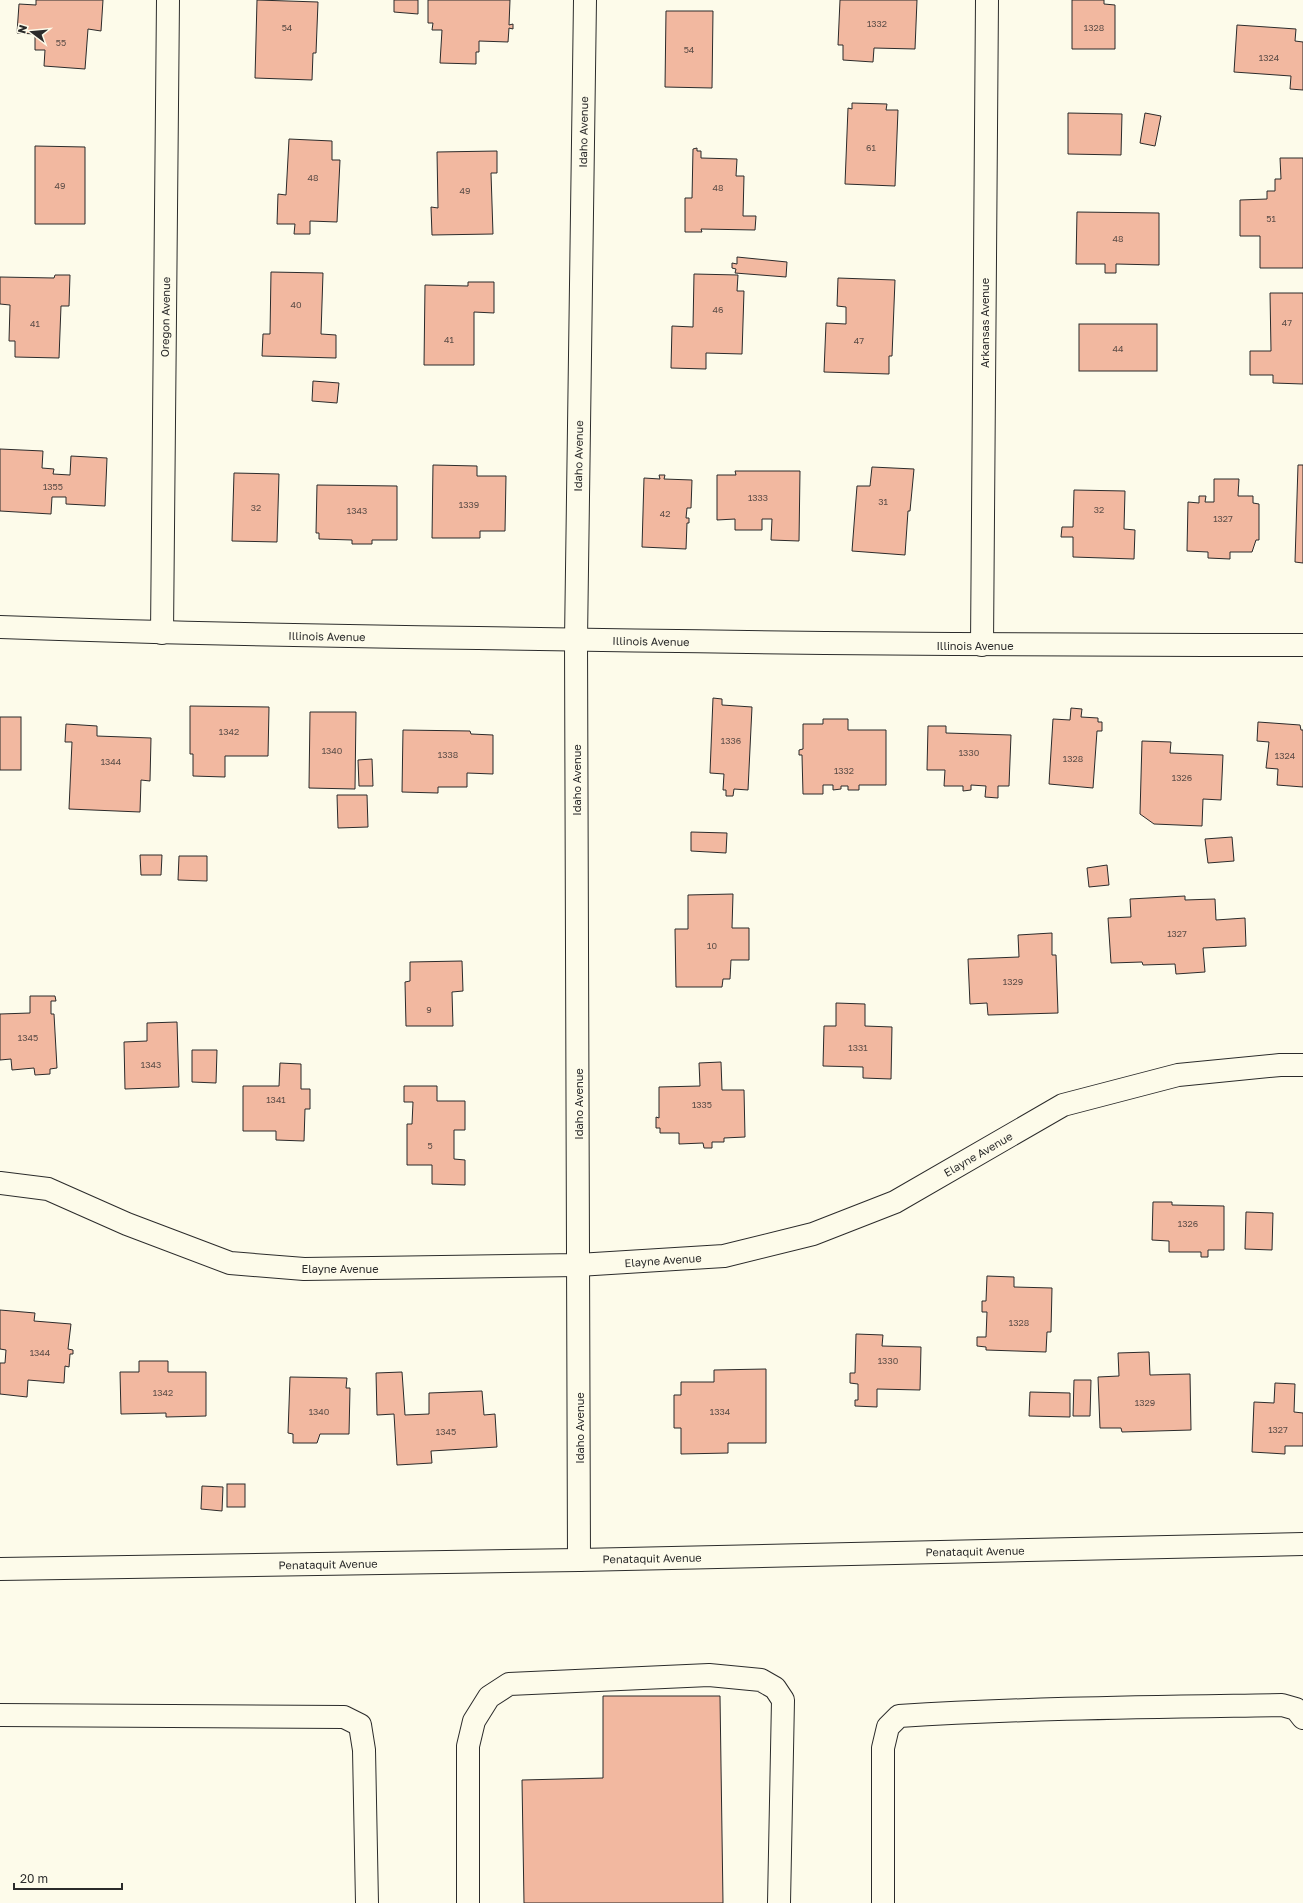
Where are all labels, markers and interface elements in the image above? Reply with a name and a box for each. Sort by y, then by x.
north arrow [12,12,52,52]
house number: 1332 [867,18,887,29]
house number: 54 [282,22,293,33]
house number: 1328 [1084,22,1104,33]
text: N [15,23,29,35]
house number: 55 [56,37,66,48]
house number: 54 [684,44,695,55]
house number: 1324 [1259,52,1280,63]
street label: Idaho Avenue [576,96,590,168]
house number: 61 [866,142,877,153]
house number: 48 [308,172,318,183]
house number: 49 [55,180,65,191]
house number: 48 [713,182,723,193]
house number: 49 [460,185,470,196]
house number: 51 [1266,213,1276,224]
house number: 48 [1113,233,1123,244]
street label: Oregon Avenue [158,277,172,357]
street label: Arkansas Avenue [978,278,991,368]
house number: 40 [290,299,302,310]
house number: 46 [713,304,723,315]
house number: 47 [1282,317,1292,328]
house number: 41 [30,318,41,329]
house number: 41 [444,334,455,345]
house number: 47 [854,335,864,346]
house number: 44 [1113,343,1124,354]
street label: Idaho Avenue [571,420,585,492]
house number: 1355 [43,481,63,492]
house number: 1333 [748,492,768,503]
house number: 31 [878,496,888,507]
house number: 1339 [459,499,479,510]
house number: 32 [251,502,261,513]
house number: 32 [1094,504,1104,515]
house number: 1343 [347,505,367,516]
house number: 42 [660,508,670,519]
house number: 1327 [1213,513,1233,524]
street label: Illinois Avenue [288,629,366,643]
street label: Illinois Avenue [612,634,690,648]
street label: Illinois Avenue [936,639,1014,652]
house number: 1342 [219,726,239,737]
house number: 1336 [721,735,741,746]
street label: Idaho Avenue [570,744,583,816]
house number: 1340 [322,745,343,756]
house number: 1330 [959,747,980,758]
house number: 1338 [438,749,458,760]
house number: 1324 [1275,750,1296,761]
house number: 1328 [1063,753,1083,764]
house number: 1344 [101,756,122,767]
house number: 1332 [834,765,854,776]
house number: 1326 [1172,772,1192,783]
house number: 1327 [1167,928,1187,939]
house number: 10 [707,940,717,951]
house number: 1329 [1003,976,1023,987]
house number: 9 [426,1004,432,1015]
house number: 1345 [18,1032,38,1043]
house number: 1331 [848,1042,868,1053]
house number: 1343 [141,1059,161,1070]
street label: Idaho Avenue [572,1068,585,1140]
house number: 1341 [266,1094,286,1105]
house number: 1335 [692,1099,712,1110]
street label: Elayne Avenue [941,1129,1015,1179]
house number: 5 [427,1140,433,1151]
house number: 1326 [1178,1218,1198,1229]
street label: Elayne Avenue [624,1251,702,1269]
street label: Elayne Avenue [301,1262,379,1275]
house number: 1328 [1009,1317,1029,1328]
house number: 1344 [30,1347,51,1358]
house number: 1330 [878,1355,899,1366]
house number: 1342 [153,1387,173,1398]
street label: Idaho Avenue [573,1392,586,1464]
house number: 1329 [1135,1397,1155,1408]
house number: 1340 [309,1406,330,1417]
house number: 1334 [710,1406,731,1417]
house number: 1327 [1268,1424,1288,1435]
house number: 1345 [436,1426,456,1437]
street label: Penataquit Avenue [925,1544,1025,1558]
street label: Penataquit Avenue [602,1551,702,1565]
street label: Penataquit Avenue [278,1557,378,1571]
scale bar [14,1865,122,1891]
text: 20 m [20,1871,48,1886]

